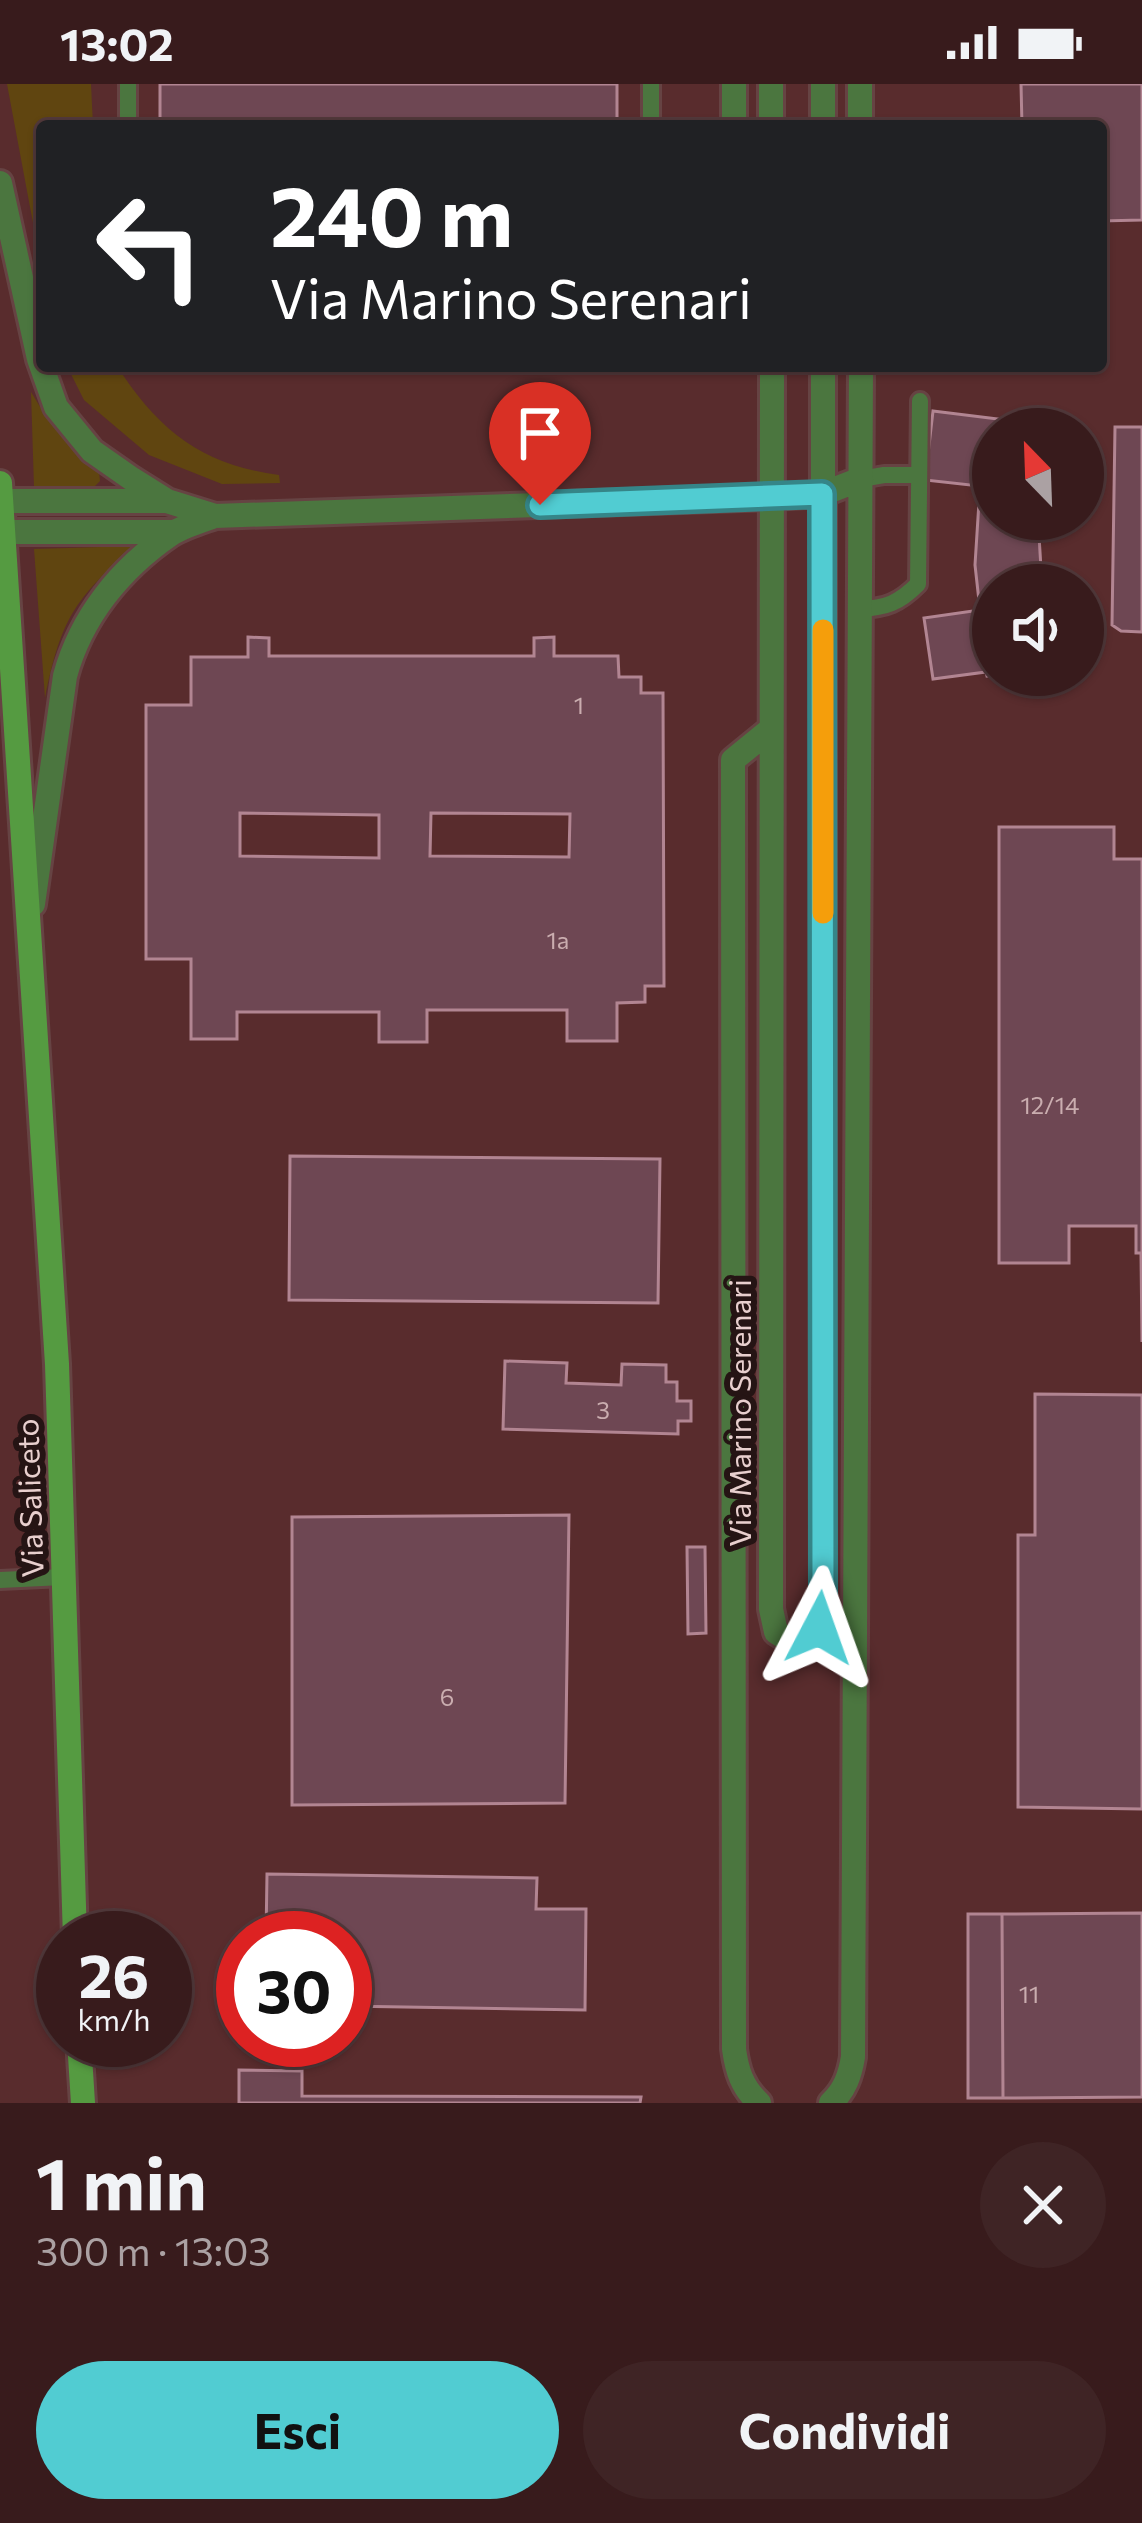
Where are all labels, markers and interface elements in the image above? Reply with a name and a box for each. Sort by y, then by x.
text: 13:02 [60,15,174,70]
text: 240 m [270,162,513,264]
icon: left [72,168,228,324]
text: Via Marino Serenari [270,264,752,330]
pin [489,382,591,505]
icon: arrive [507,400,573,466]
north arrow [972,408,1104,540]
map controls [972,408,1104,696]
button: sound [972,564,1104,696]
house number: 1 [574,690,584,719]
house number: 1a [547,925,569,954]
house number: 12/14 [1021,1090,1079,1119]
street label: Via Marino Serenari [720,1279,757,1547]
house number: 3 [596,1395,610,1424]
street label: Via Saliceto [7,1418,50,1578]
position arrow [756,1565,882,1691]
house number: 6 [440,1682,454,1711]
speed limit sign: 30 [216,1911,372,2067]
text: 26 [79,1937,149,2010]
house number: 11 [1019,1979,1039,2008]
text: km/h [78,2000,150,2037]
text: 1 min [36,2137,207,2225]
button: close [980,2142,1106,2268]
text: 300 m · 13:03 [36,2226,271,2274]
button: Esci [36,2361,559,2499]
button: Condividi [583,2361,1106,2499]

